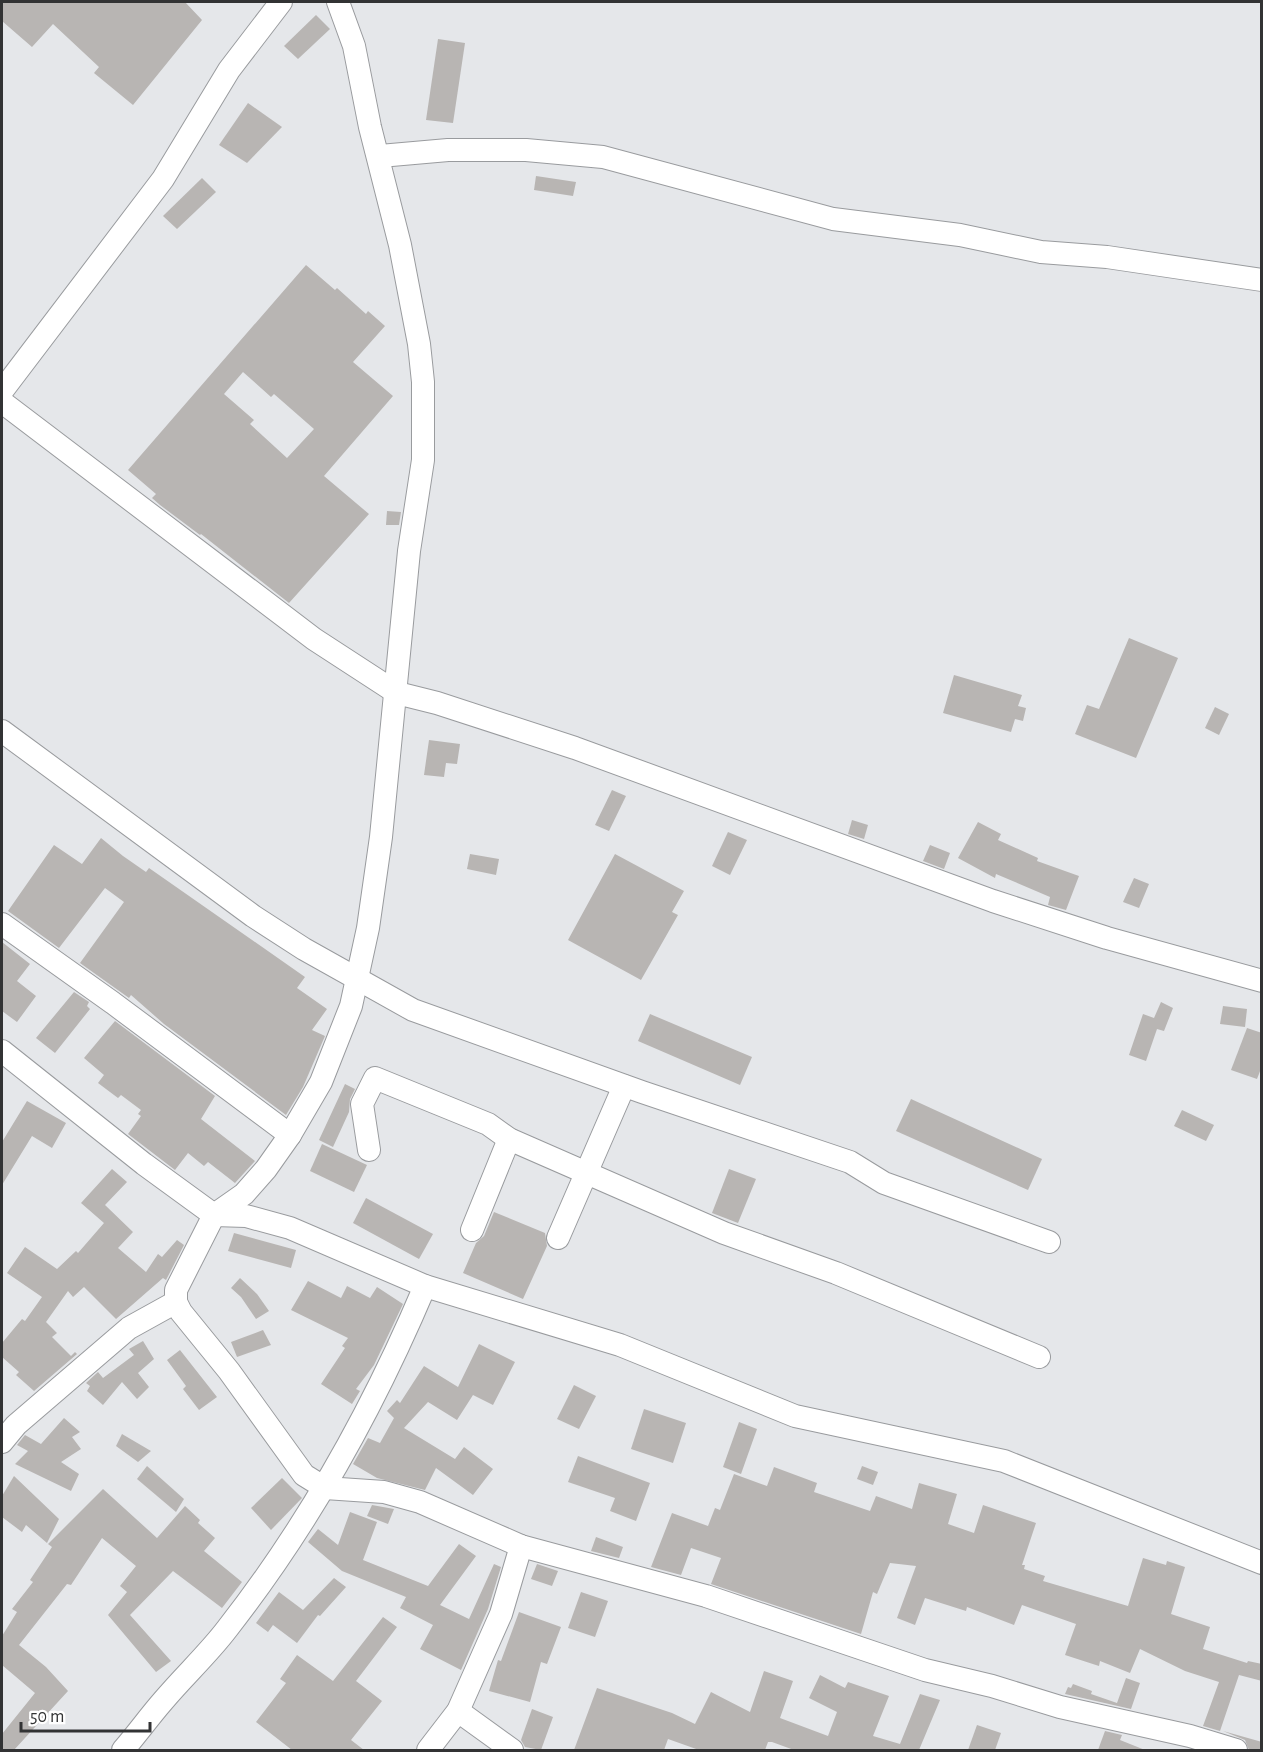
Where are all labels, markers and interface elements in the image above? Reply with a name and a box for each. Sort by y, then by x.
scale bar [21,1695,150,1733]
text: 50 m [30,1708,64,1726]

